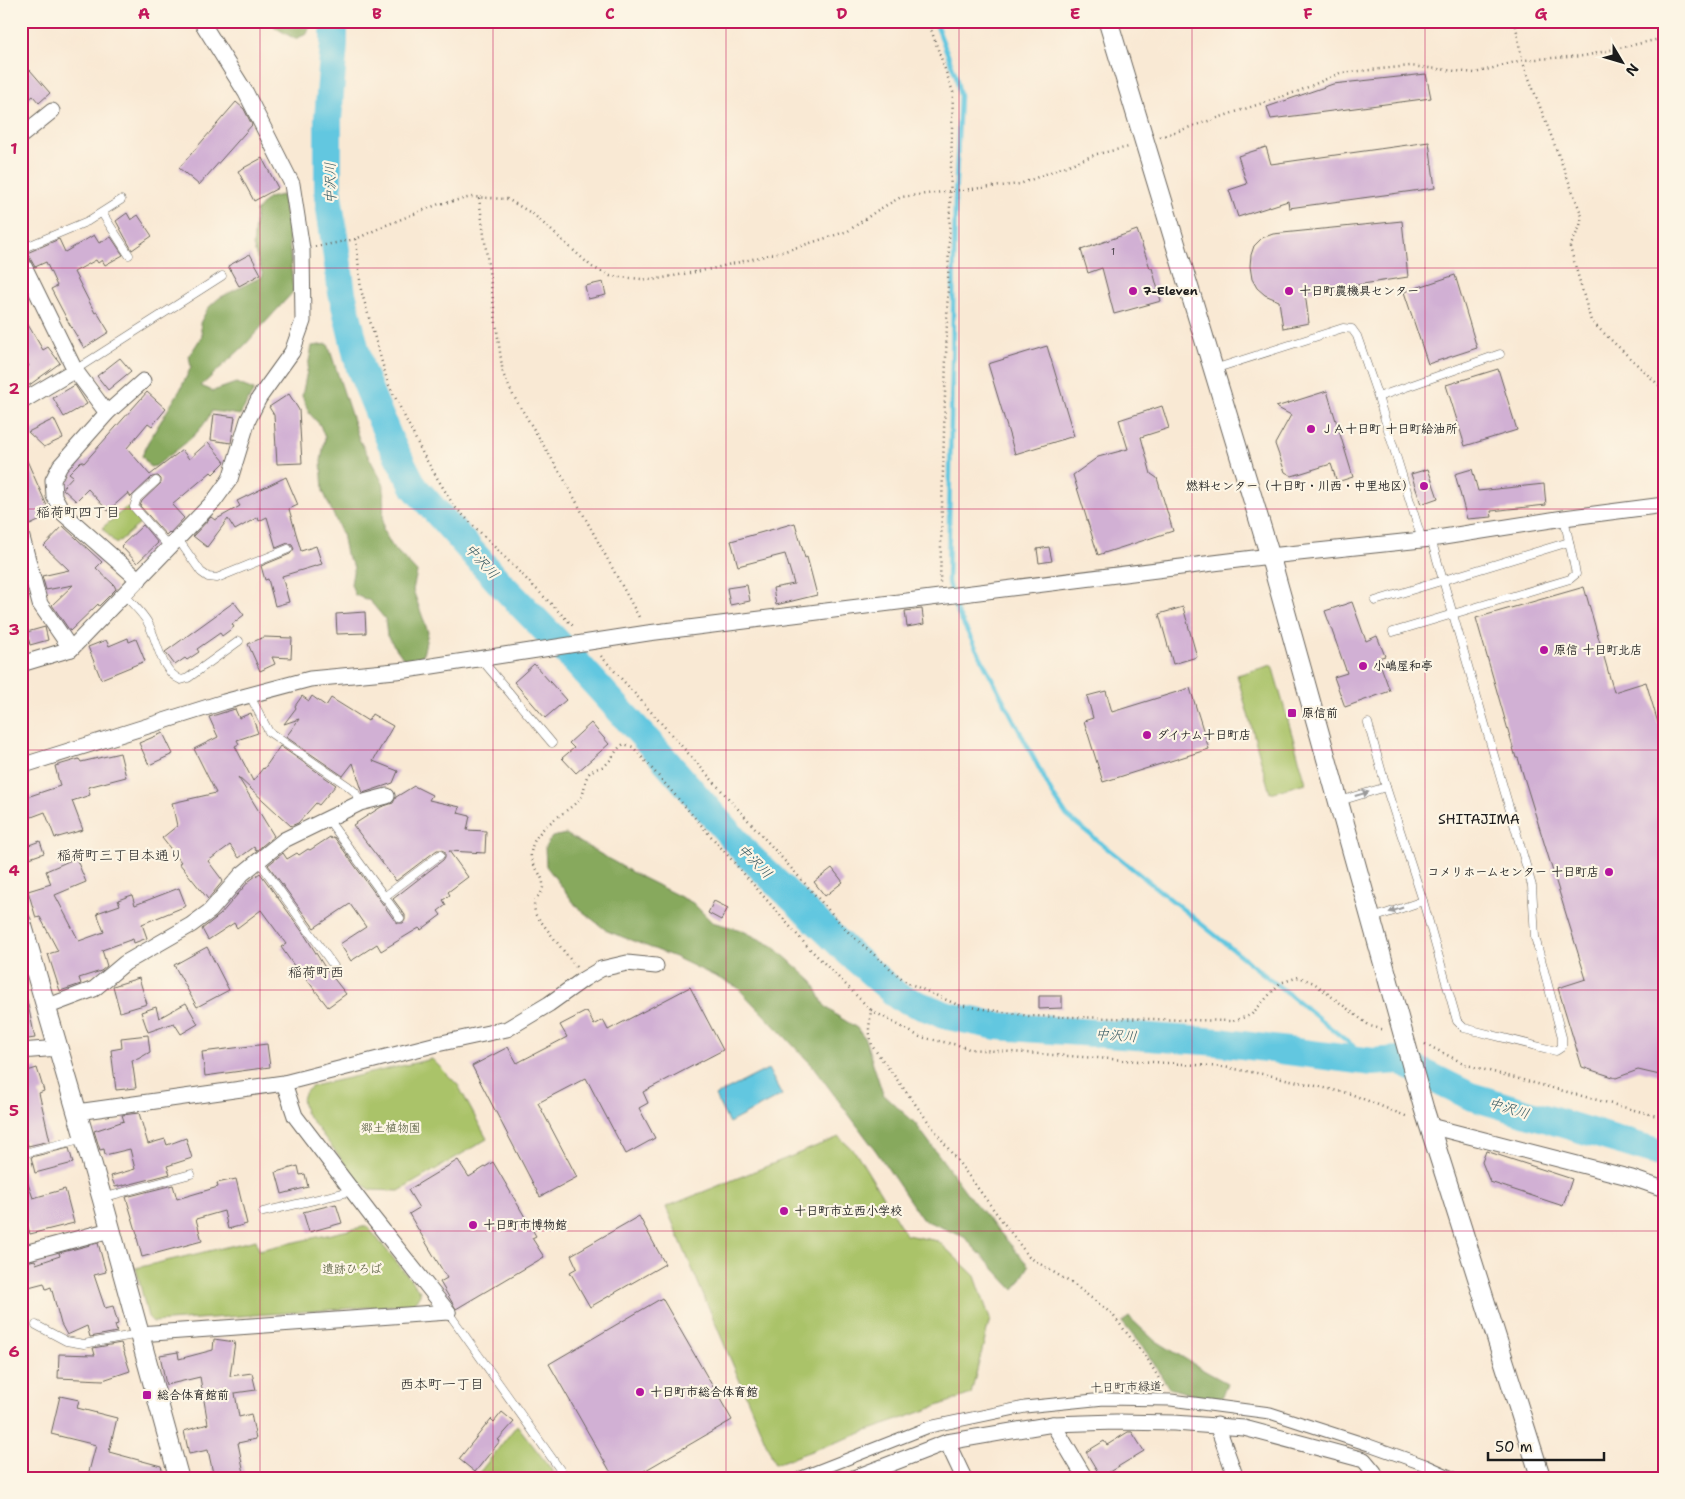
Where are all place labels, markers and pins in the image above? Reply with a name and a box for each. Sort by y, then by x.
place label: 7-Eleven [1143,283,1198,299]
place label: 十日町農機具センター [1299,283,1419,299]
marker: 7-Eleven [1127,285,1139,297]
marker: 十日町農機具センター [1283,285,1295,297]
place label: ＪＡ十日町 十日町給油所 [1321,421,1458,437]
marker: ＪＡ十日町 十日町給油所 [1305,423,1317,435]
place label: 燃料センター（十日町・川西・中里地区） [1186,478,1414,494]
marker: 燃料センター（十日町・川西・中里地区） [1418,480,1430,492]
place label: 原信 十日町北店 [1554,642,1642,658]
marker: 原信 十日町北店 [1538,644,1550,656]
place label: 小嶋屋和亭 [1373,658,1433,674]
marker: 小嶋屋和亭 [1357,660,1369,672]
place label: 原信前 [1302,705,1338,721]
marker: 原信前 [1286,707,1298,719]
place label: ダイナム十日町店 [1157,727,1251,743]
marker: ダイナム十日町店 [1141,729,1153,741]
place label: コメリホームセンター 十日町店 [1427,864,1599,880]
marker: コメリホームセンター 十日町店 [1603,866,1615,878]
place label: 十日町市立西小学校 [794,1203,902,1219]
marker: 十日町市立西小学校 [778,1205,790,1217]
place label: 十日町市博物館 [483,1217,567,1233]
marker: 十日町市博物館 [467,1219,479,1231]
place label: 十日町市総合体育館 [650,1384,758,1400]
marker: 十日町市総合体育館 [634,1386,646,1398]
place label: 総合体育館前 [157,1387,229,1403]
marker: 総合体育館前 [141,1389,153,1401]

